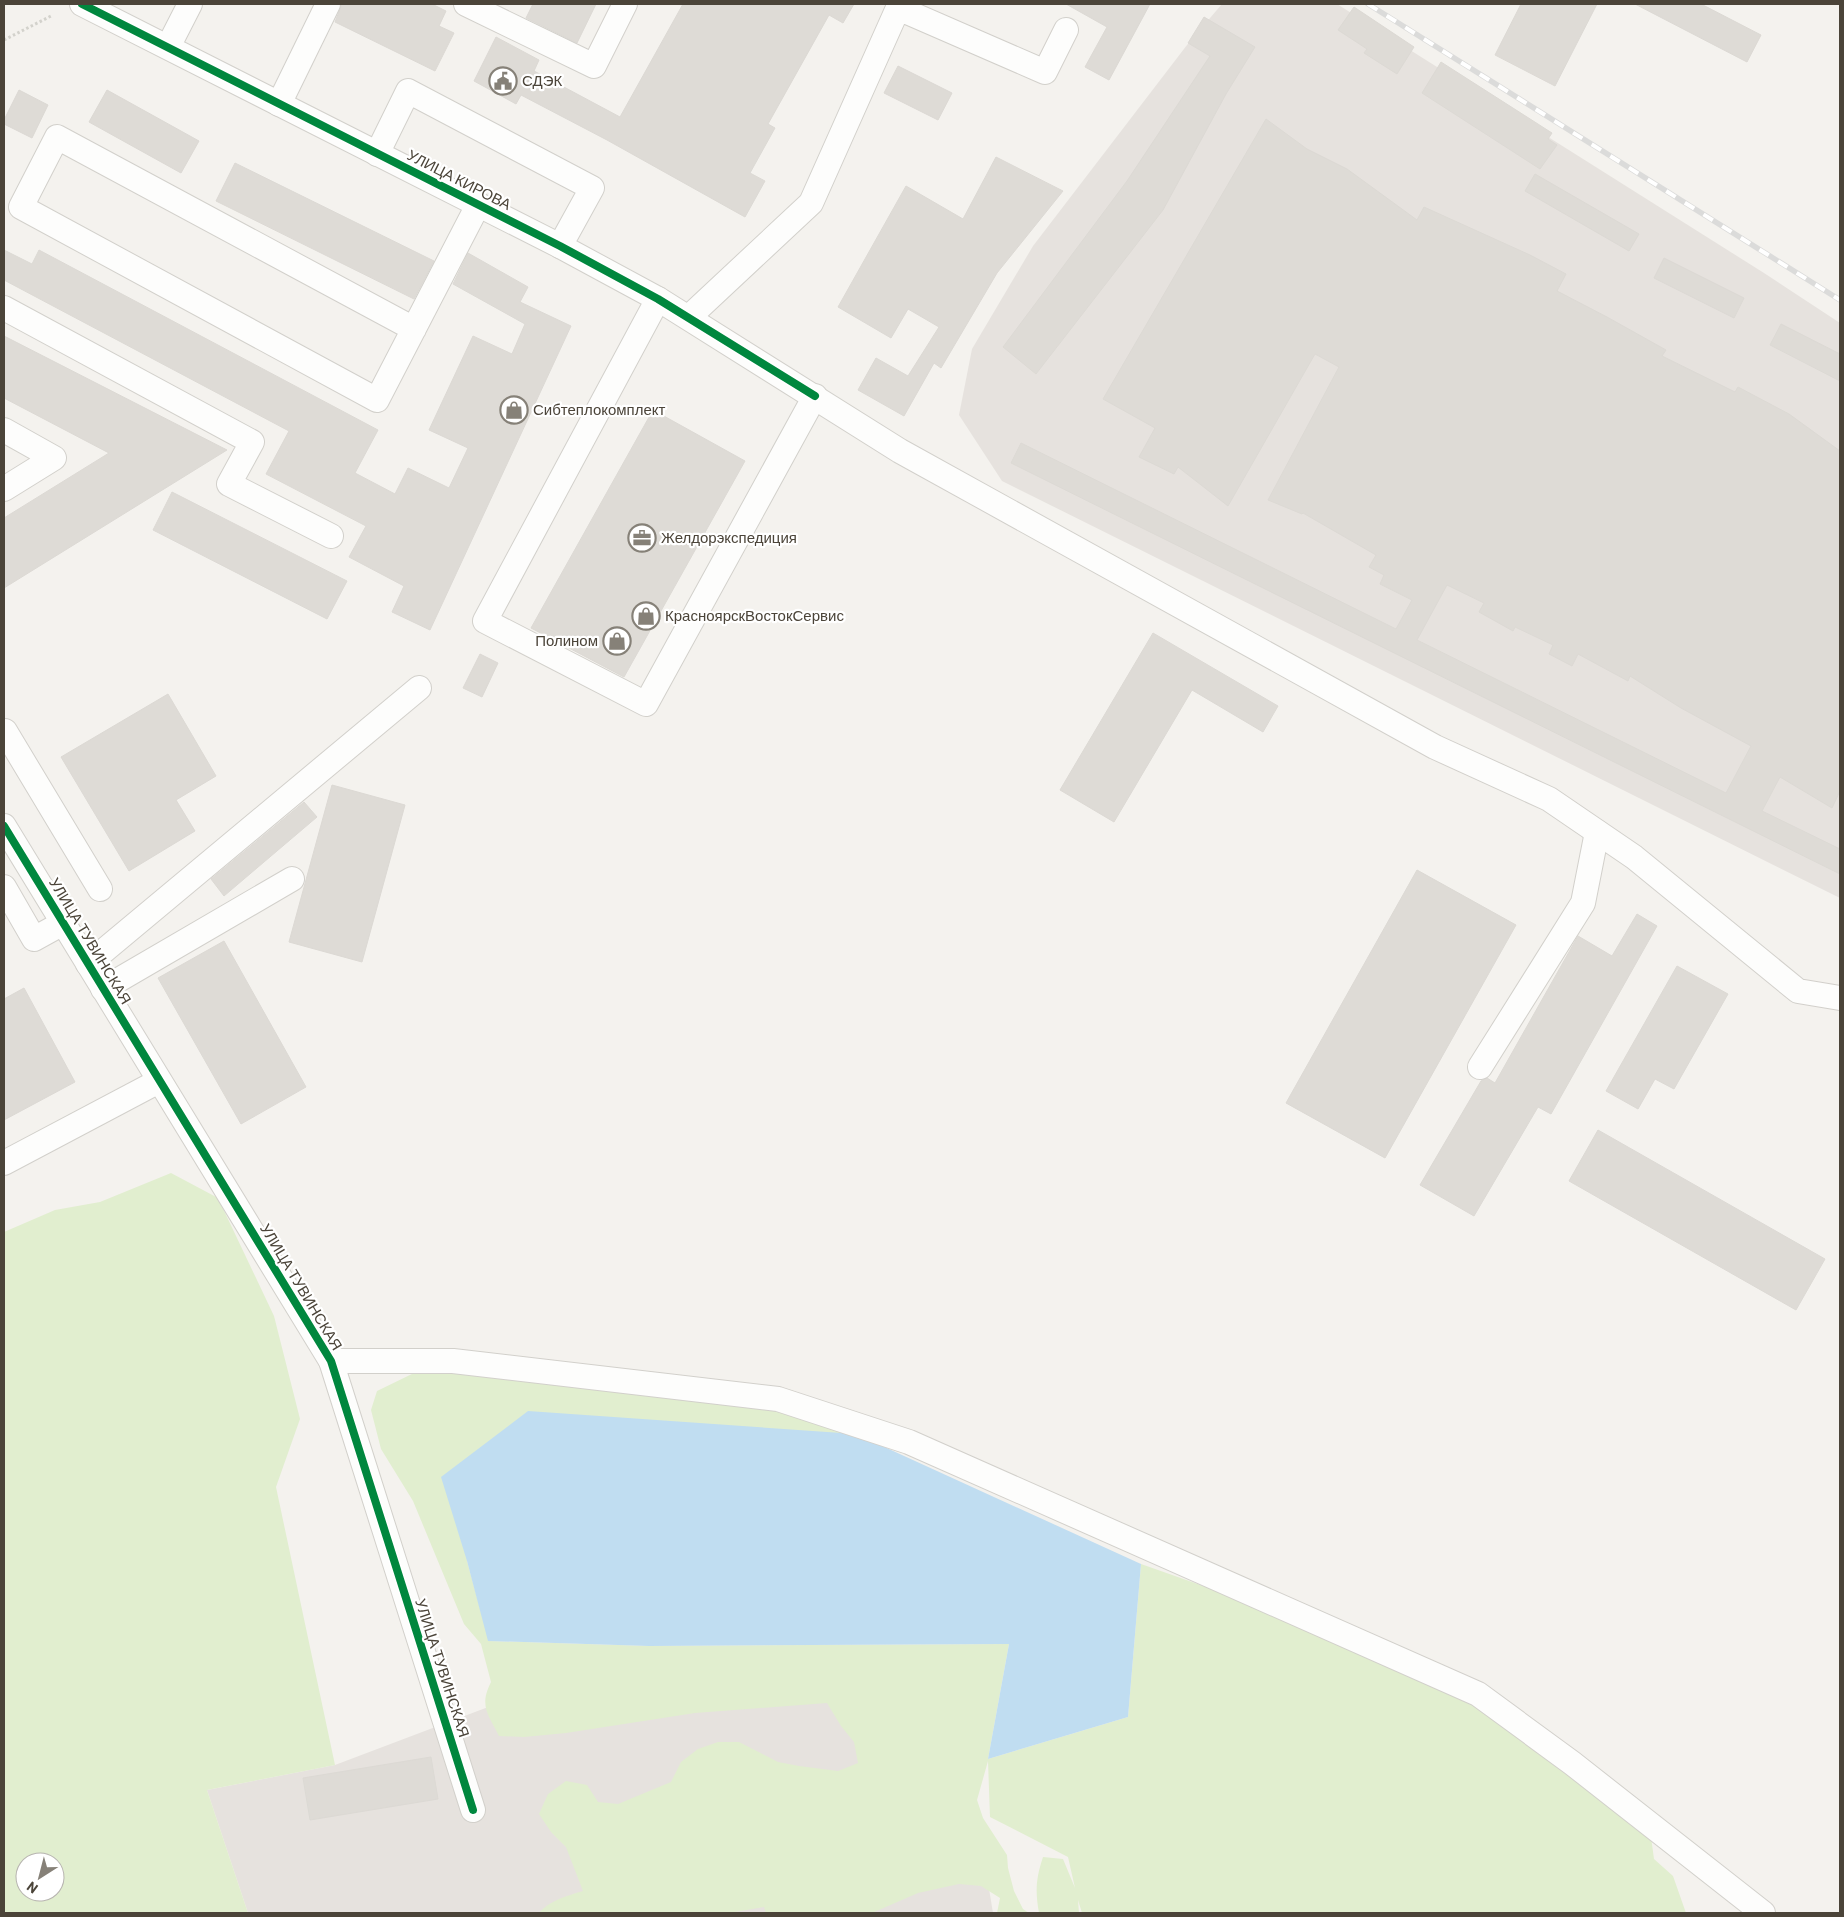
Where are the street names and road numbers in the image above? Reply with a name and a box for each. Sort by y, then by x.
street label: УЛИЦА КИРОВА [405,145,514,213]
street label: УЛИЦА ТУВИНСКАЯ [46,874,136,1007]
street label: УЛИЦА ТУВИНСКАЯ [257,1220,347,1353]
street label: УЛИЦА ТУВИНСКАЯ [412,1596,474,1739]

